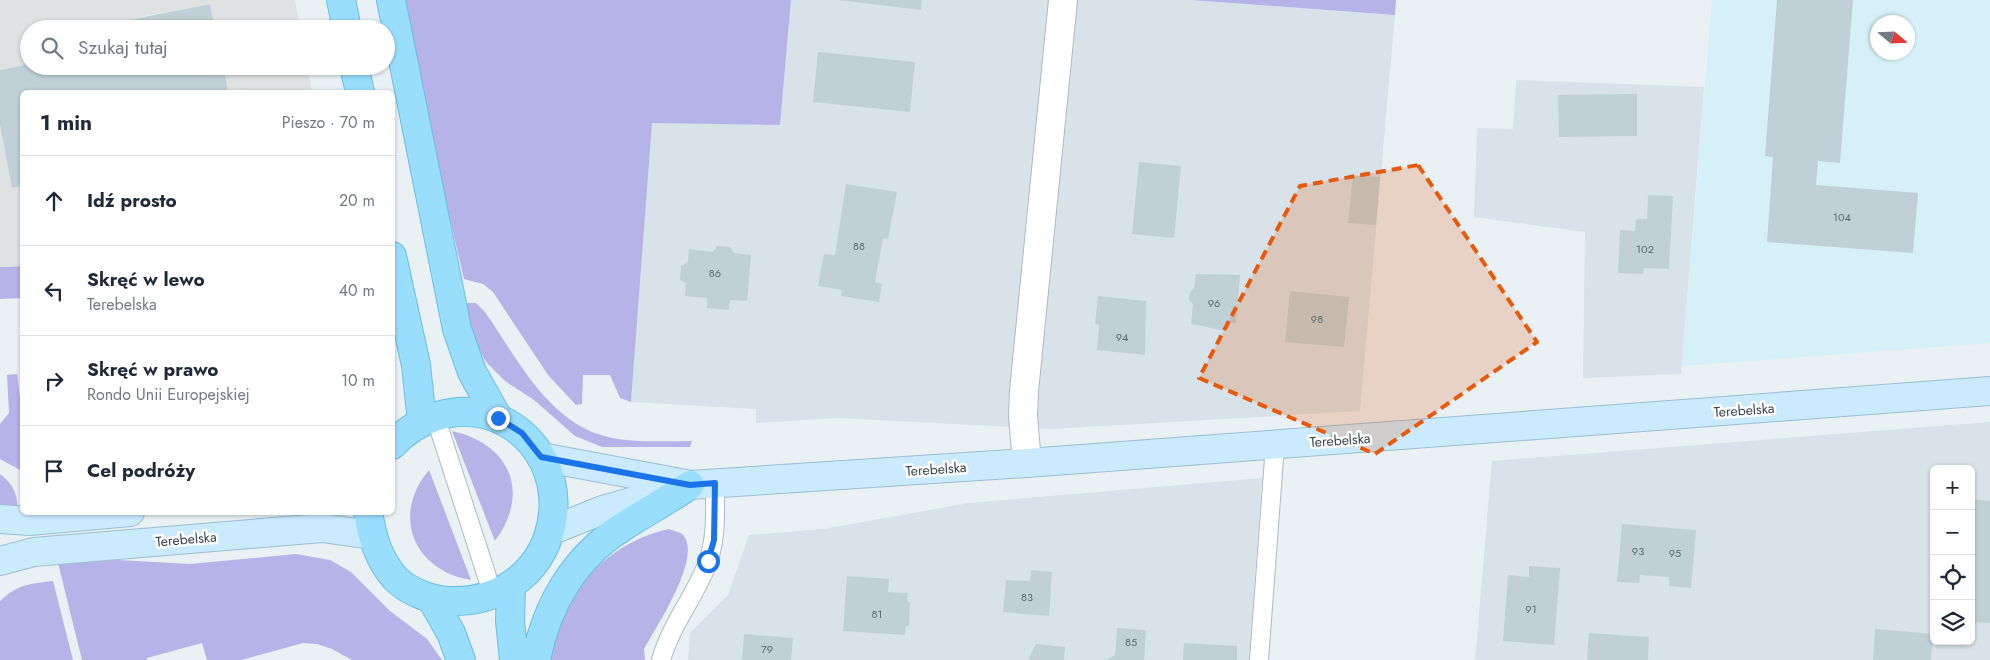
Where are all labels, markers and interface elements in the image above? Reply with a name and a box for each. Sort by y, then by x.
north arrow [1870,15,1915,60]
search box [20,20,395,75]
icon: search [38,34,66,62]
text: Szukaj tutaj [78,34,168,61]
text: 1 min [40,108,92,138]
text: Pieszo · 70 m [282,111,375,134]
icon: ahead [40,187,68,215]
text: Idź prosto [87,187,177,214]
text: 20 m [339,189,375,212]
house number: 104 [1833,209,1852,225]
house number: 88 [853,238,865,254]
house number: 102 [1636,241,1654,257]
house number: 86 [709,265,721,281]
text: Skręć w lewo [87,266,205,293]
icon: left [40,277,68,305]
text: 40 m [339,279,375,302]
text: Terebelska [87,293,157,316]
house number: 96 [1208,295,1220,311]
house number: 98 [1311,311,1323,327]
house number: 94 [1116,329,1129,345]
text: Skręć w prawo [87,356,219,383]
icon: right [40,367,68,395]
text: 10 m [341,369,375,392]
text: Rondo Unii Europejskiej [87,383,250,406]
street label: Terebelska [1713,398,1775,422]
route end [487,407,510,430]
street label: Terebelska [1309,428,1371,452]
icon: arrive [40,457,68,485]
text: Cel podróży [87,457,195,484]
street label: Terebelska [905,457,967,481]
map controls [1930,465,1975,645]
button: + [1930,465,1975,510]
button: − [1930,510,1975,555]
street label: Terebelska [155,526,217,552]
house number: 93 [1632,543,1644,559]
house number: 95 [1669,545,1681,561]
route start [697,550,720,573]
button: locate [1930,555,1975,600]
house number: 83 [1021,589,1033,605]
button: layers [1930,600,1975,645]
house number: 91 [1525,601,1537,617]
house number: 81 [872,606,882,622]
house number: 85 [1125,634,1137,650]
house number: 79 [761,641,773,657]

